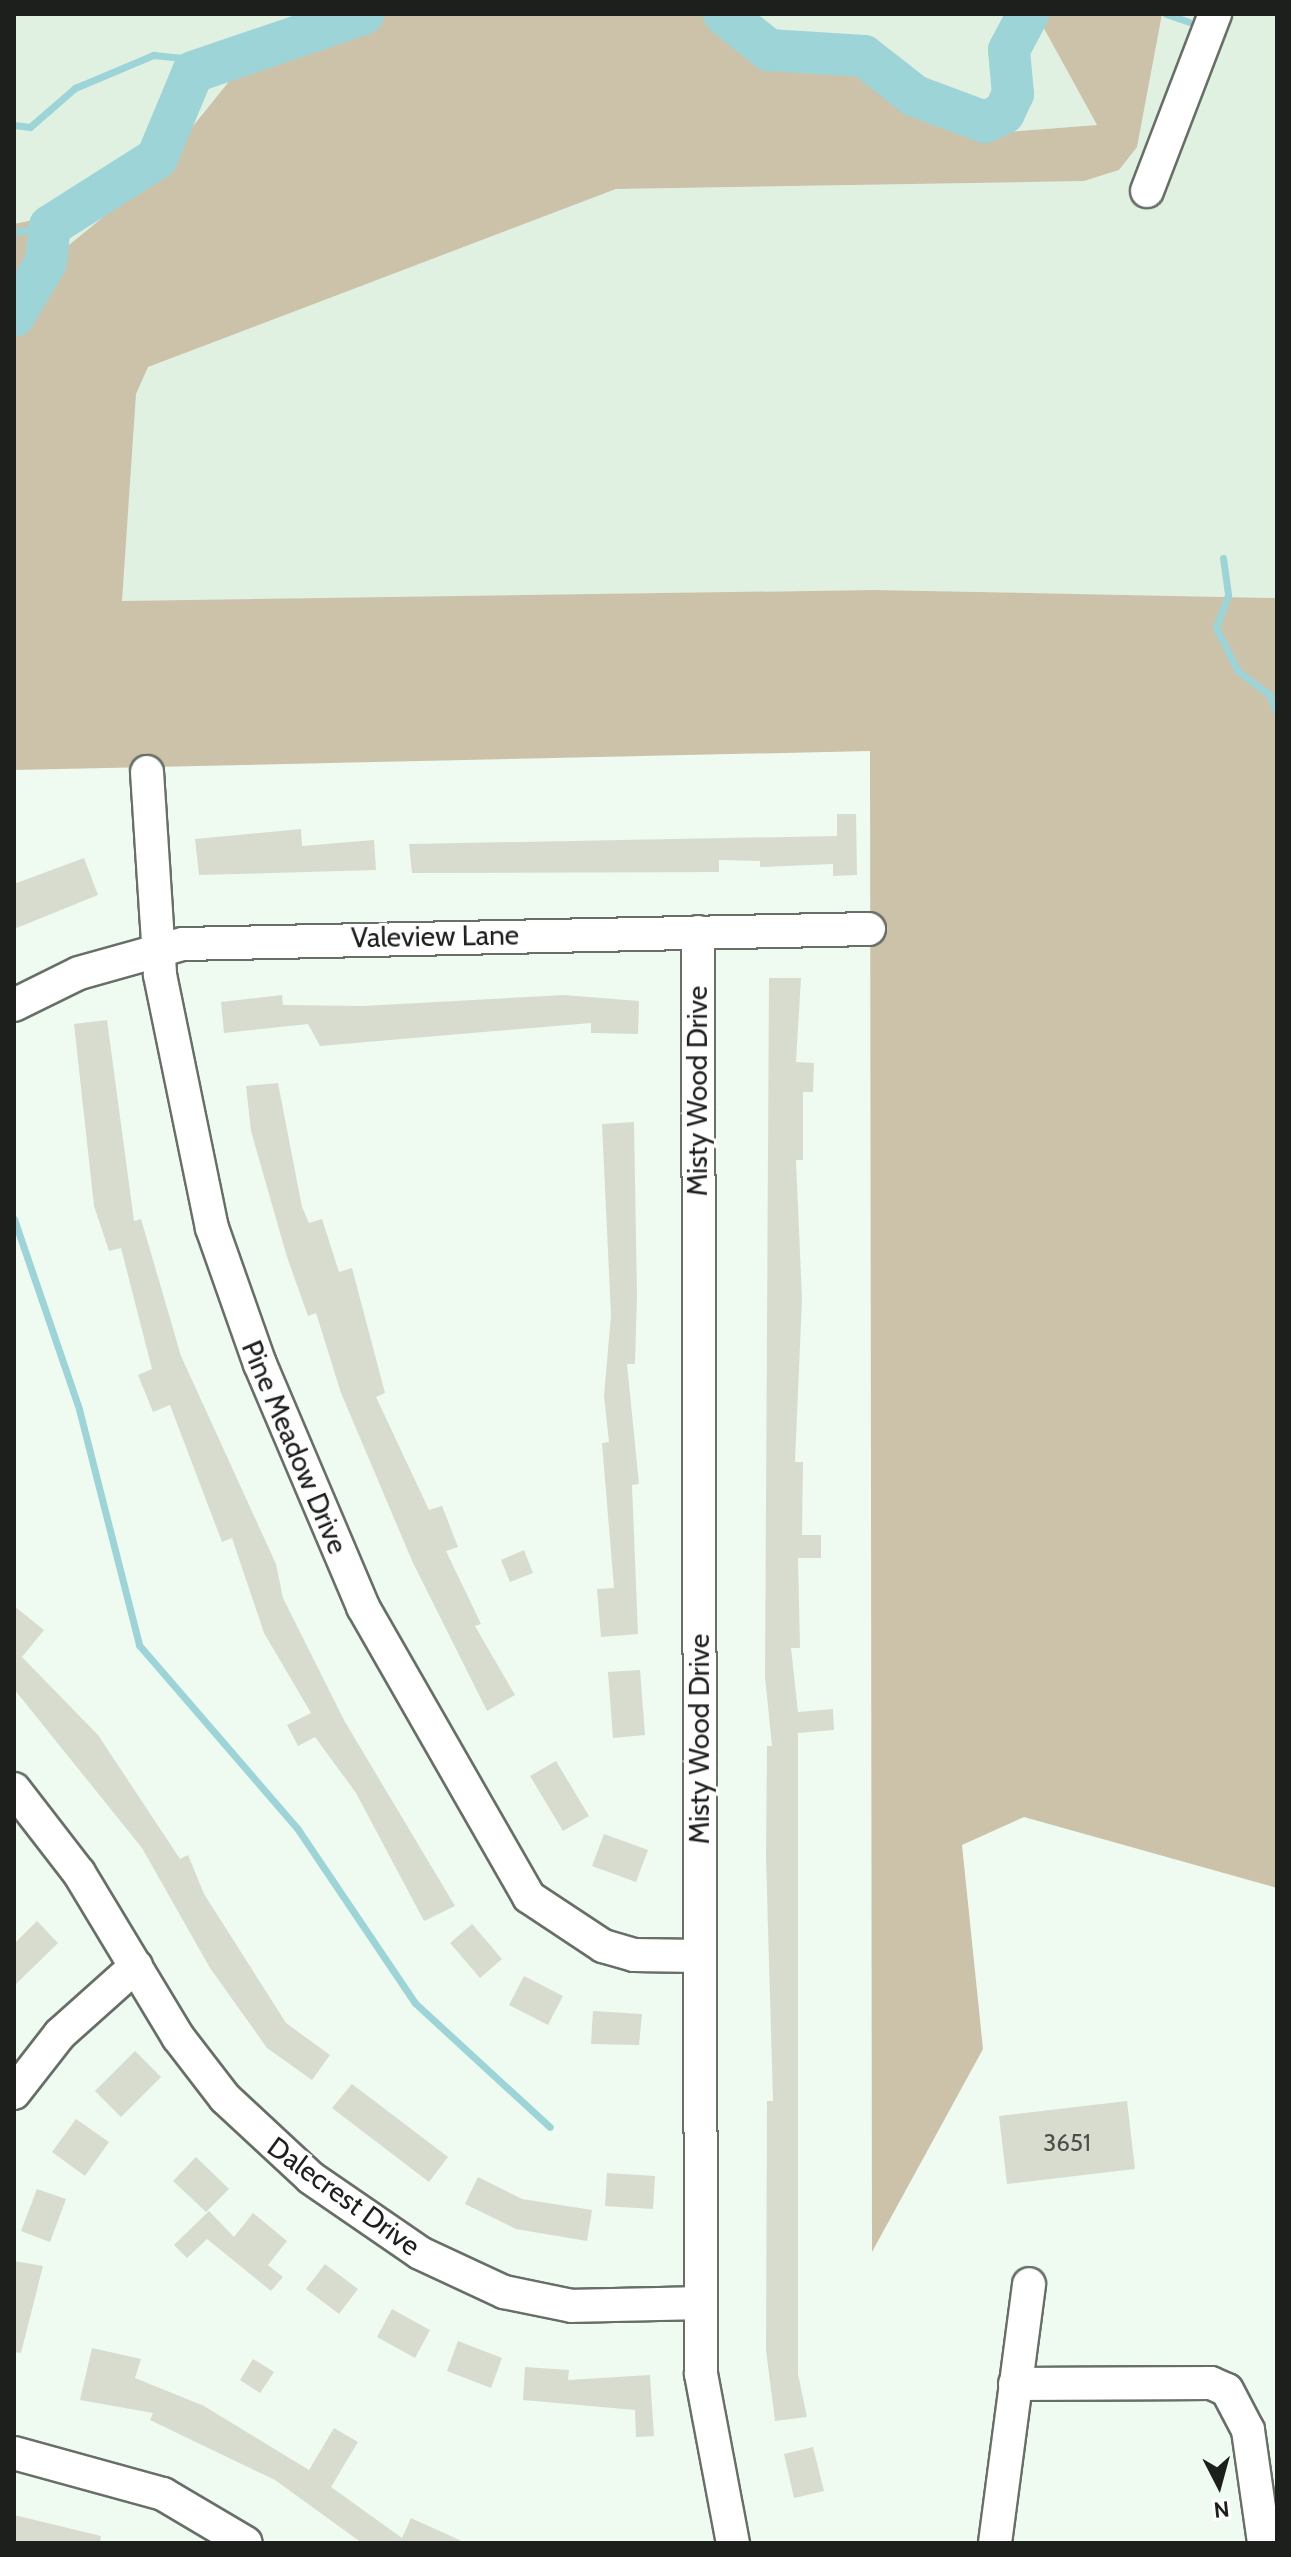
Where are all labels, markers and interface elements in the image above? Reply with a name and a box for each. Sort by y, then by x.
street label: Valeview Lane [351,918,519,954]
street label: Misty Wood Drive [680,986,714,1196]
street label: Pine Meadow Drive [235,1335,355,1559]
street label: Misty Wood Drive [682,1634,716,1844]
street label: Dalecrest Drive [261,2129,427,2263]
house number: 3651 [1043,2129,1091,2157]
north arrow [1179,2445,1259,2525]
text: N [1212,2495,1231,2524]

